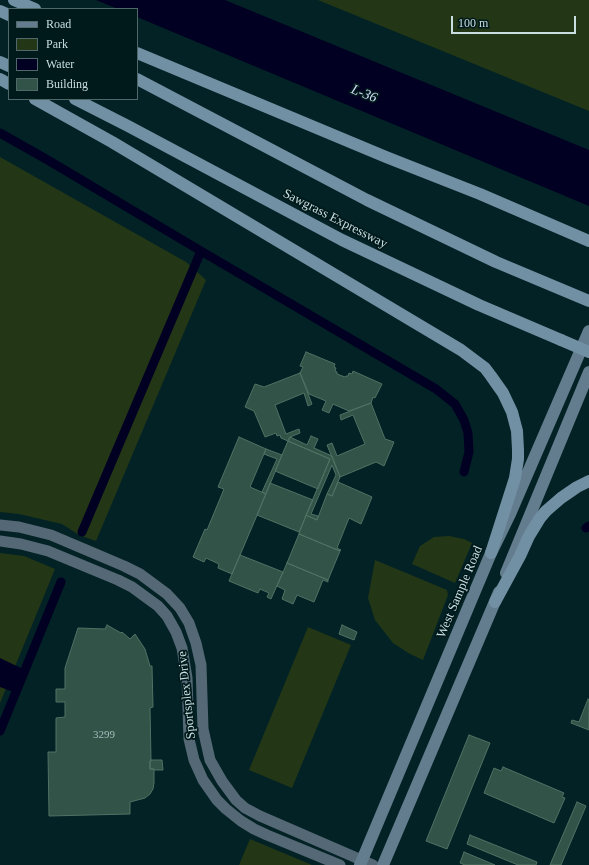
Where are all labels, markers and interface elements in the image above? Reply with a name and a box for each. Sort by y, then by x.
legend [8,8,138,100]
scale bar [453,8,578,34]
text: 100 m [458,16,488,30]
text: Road [46,17,71,31]
text: Park [46,37,68,51]
text: Water [46,57,74,71]
text: Building [46,77,88,91]
water label: L-36 [349,81,379,107]
street label: Sawgrass Expressway [280,186,390,252]
street label: West Sample Road [434,544,486,640]
street label: Sportsplex Drive [175,650,199,740]
house number: 3299 [93,728,115,742]

